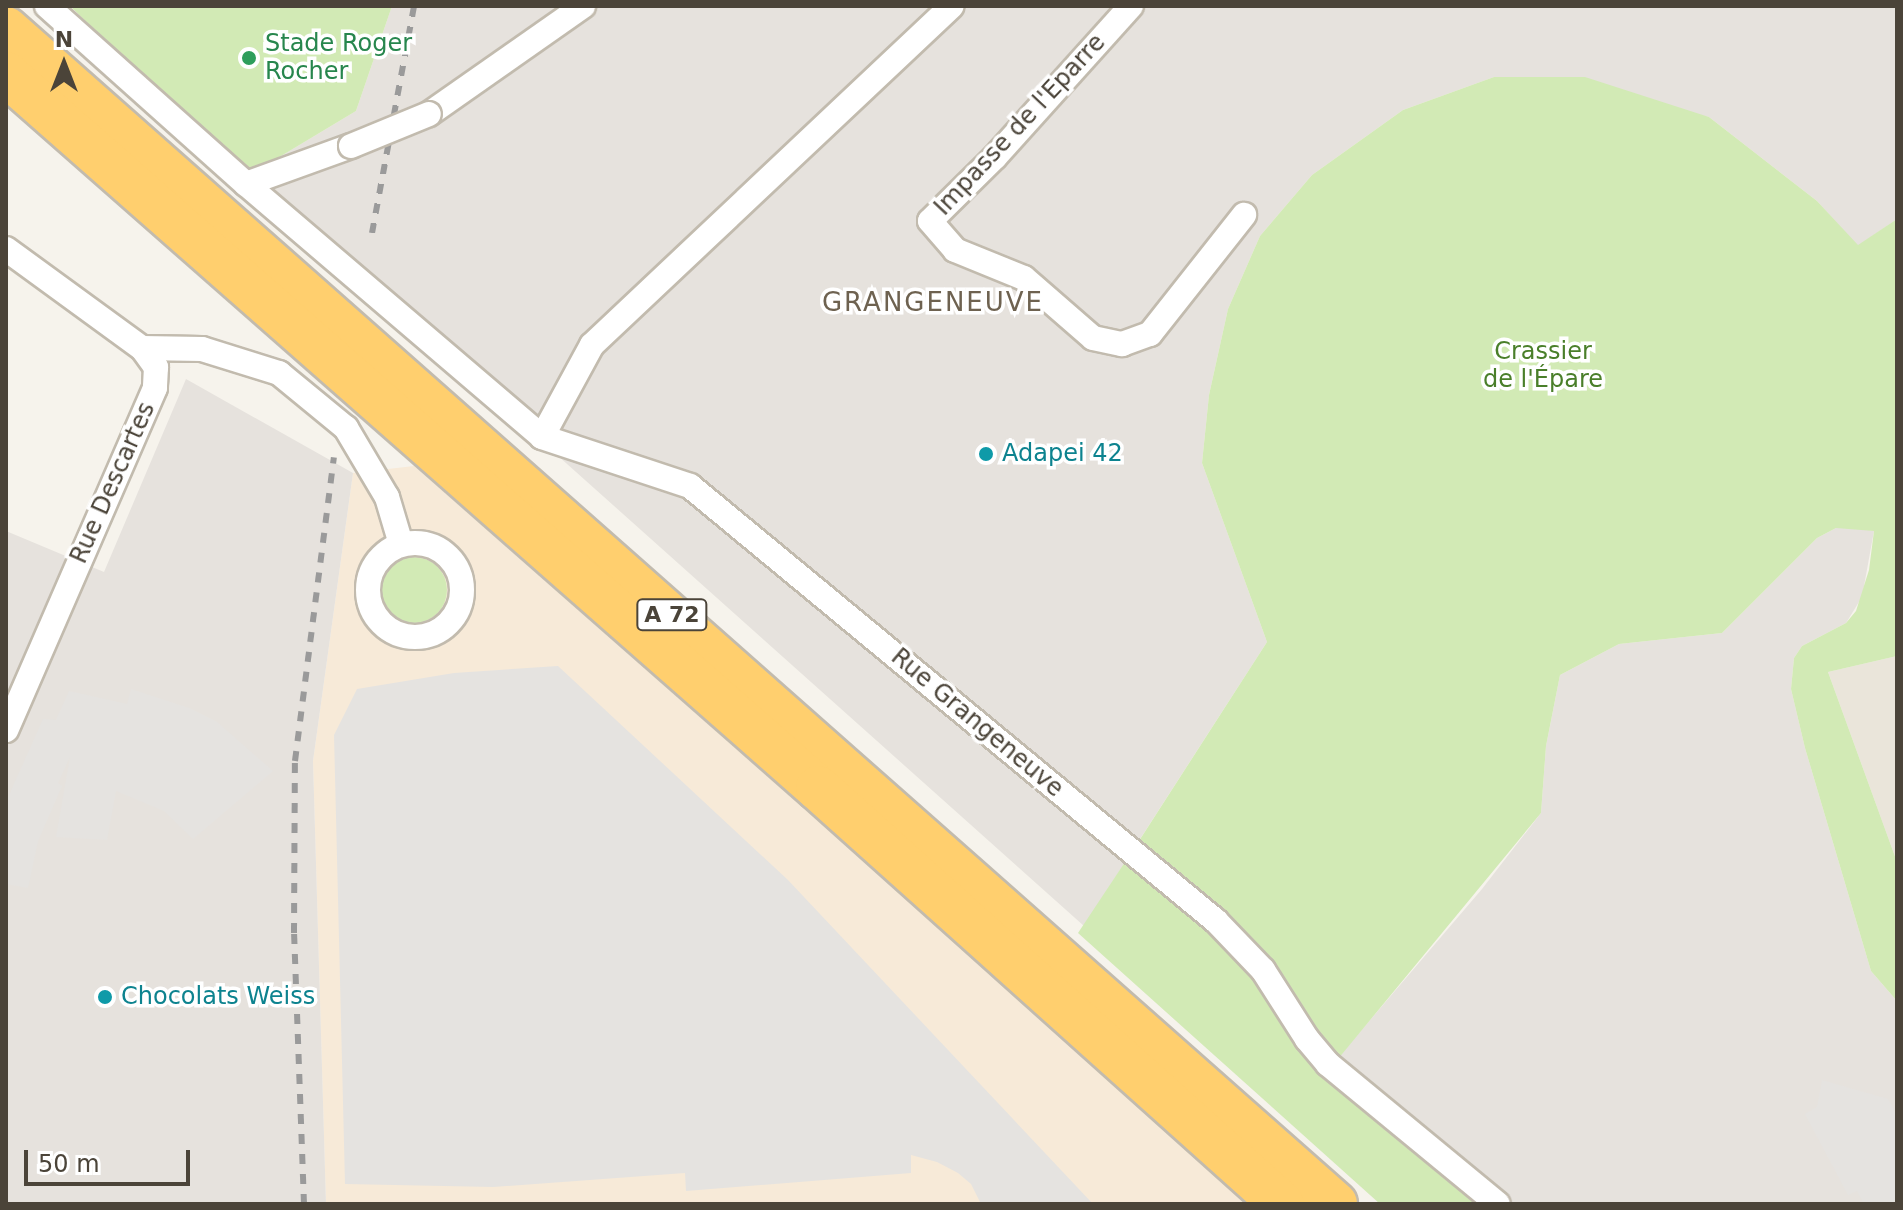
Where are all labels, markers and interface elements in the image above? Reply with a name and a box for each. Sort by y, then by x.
north arrow [24,24,104,104]
text: N [55,27,73,52]
street label: Impasse de l'Eparre [929,28,1111,222]
place label: Stade Roger Rocher [265,30,412,86]
marker: Stade Roger Rocher [240,49,258,67]
district label: GRANGENEUVE [822,287,1044,319]
park label: Crassier de l'Épare [1483,338,1603,394]
street label: Rue Descartes [65,398,161,568]
place label: Adapei 42 [1002,440,1123,468]
marker: Adapei 42 [977,445,995,463]
road number: A 72 [636,597,708,633]
street label: Rue Grangeneuve [885,643,1069,803]
place label: Chocolats Weiss [121,983,315,1011]
marker: Chocolats Weiss [96,988,114,1006]
scale bar [28,1134,194,1184]
text: 50 m [38,1150,100,1178]

